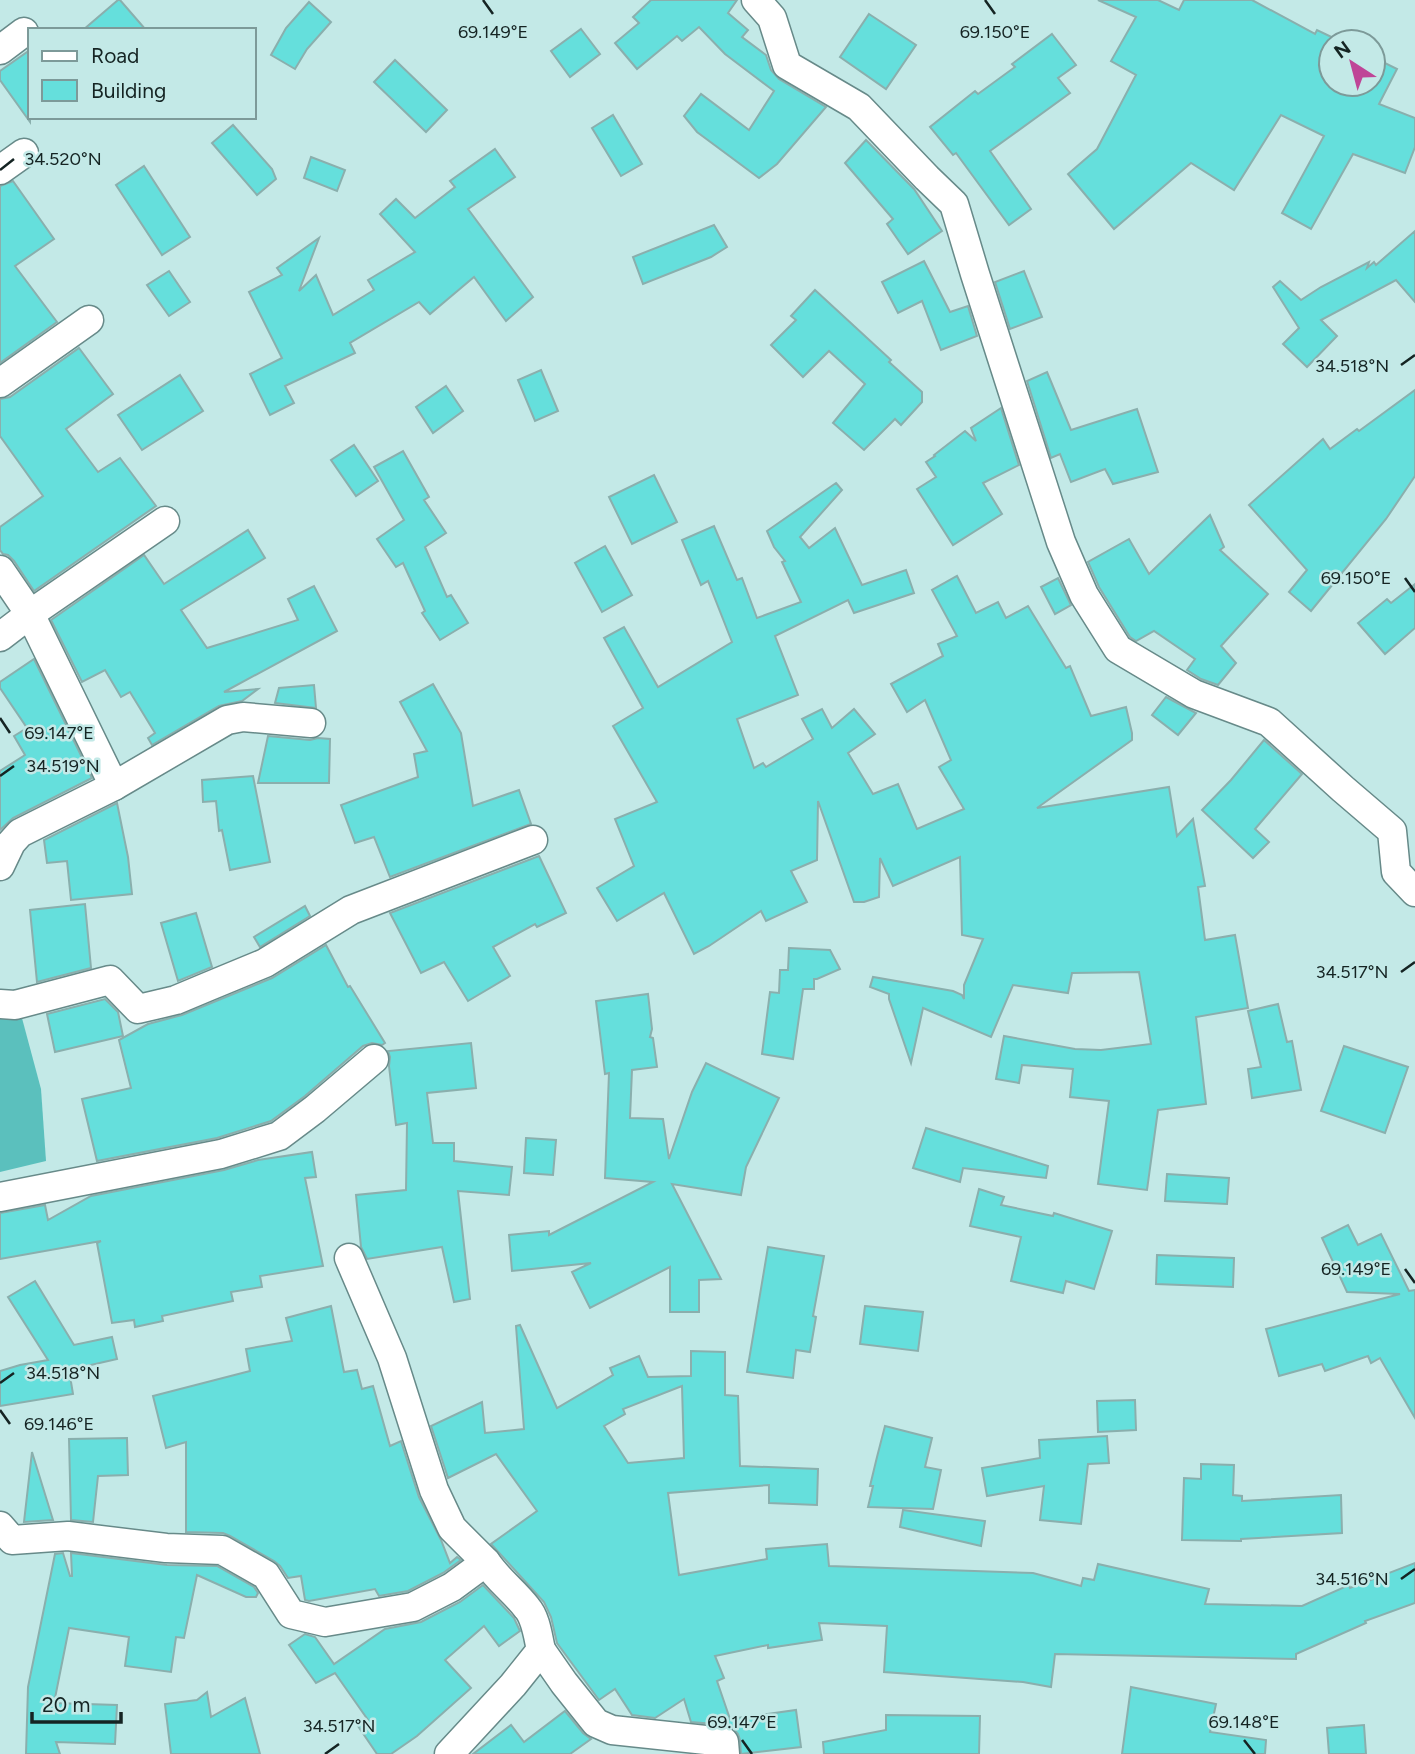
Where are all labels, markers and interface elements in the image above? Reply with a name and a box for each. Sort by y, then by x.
text: 69.149°E [458,21,528,43]
text: 69.150°E [960,21,1030,43]
legend [28,28,256,119]
north arrow [1317,28,1387,98]
text: N [1330,36,1355,63]
text: Road [91,43,139,68]
text: Building [91,78,166,103]
text: 34.520°N [24,148,102,170]
text: 34.518°N [1315,355,1389,377]
text: 69.150°E [1321,567,1391,589]
text: 69.147°E [24,722,94,744]
text: 34.519°N [26,755,100,777]
text: 34.517°N [1316,961,1388,983]
text: 69.149°E [1321,1258,1391,1280]
text: 34.518°N [26,1362,100,1384]
text: 69.146°E [24,1413,94,1435]
text: 34.516°N [1315,1568,1389,1590]
scale bar [32,1680,121,1724]
text: 20 m [42,1692,90,1717]
text: 69.147°E [707,1711,777,1733]
text: 69.148°E [1208,1711,1280,1733]
text: 34.517°N [303,1715,375,1737]

